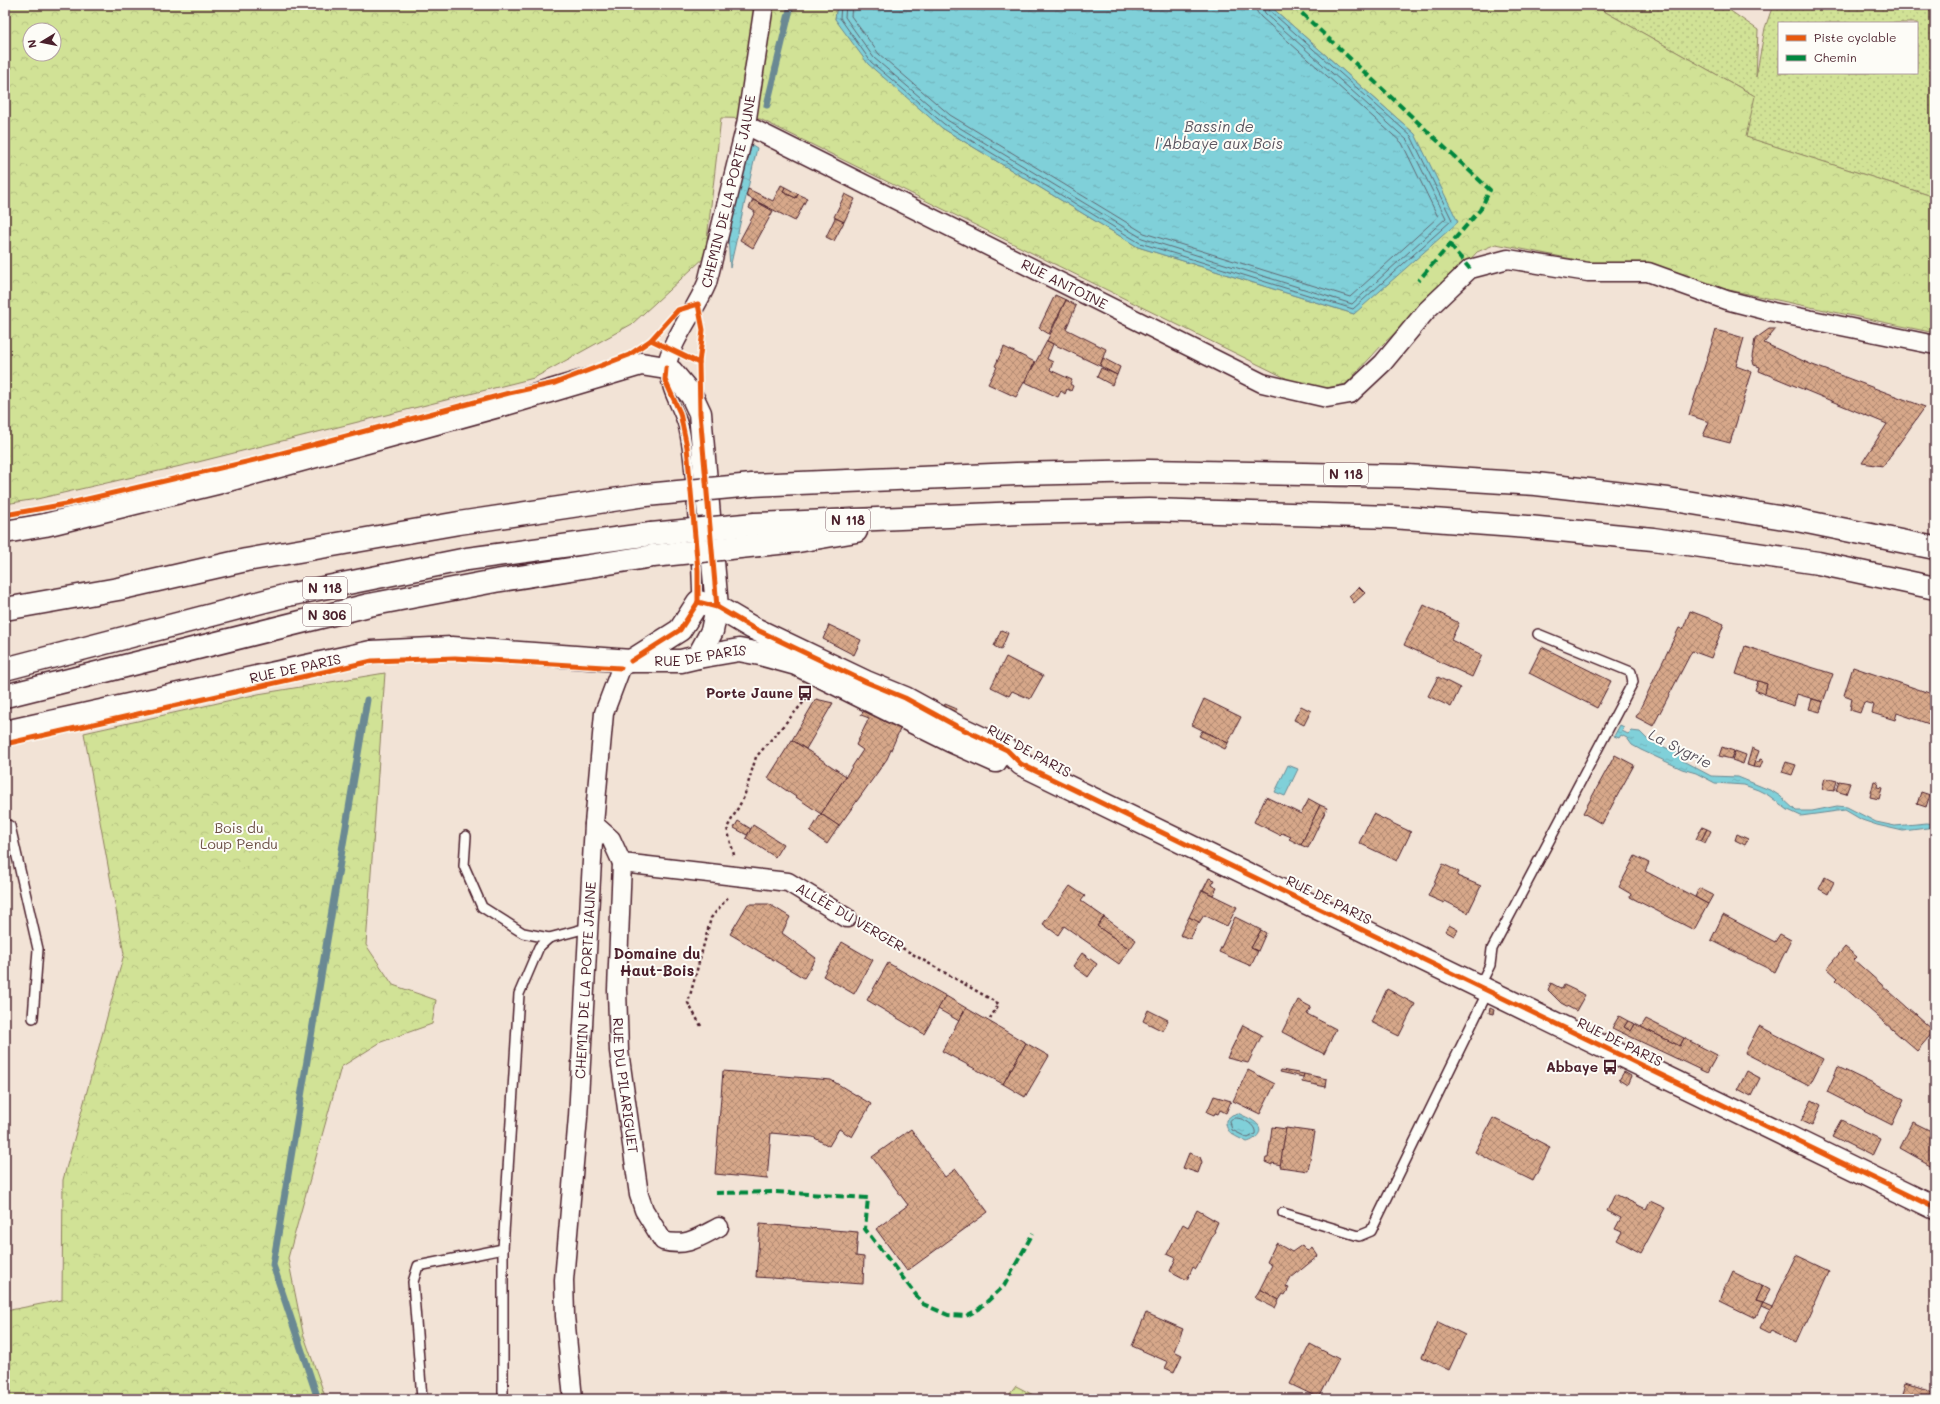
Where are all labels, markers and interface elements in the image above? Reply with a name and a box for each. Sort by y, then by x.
north arrow [22,22,62,62]
legend [1778,22,1918,74]
text: Piste cyclable [1814,29,1896,45]
text: N [24,38,40,49]
text: Chemin [1814,49,1857,65]
street label: CHEMIN DE LA PORTE JAUNE [696,93,759,290]
water label: Bassin de l'Abbaye aux Bois [1155,116,1283,153]
street label: RUE ANTOINE [1018,254,1111,313]
road number: N 118 [1324,463,1368,485]
road number: N 118 [826,509,870,531]
road number: N 118 [303,577,347,599]
road number: N 306 [303,604,351,626]
street label: RUE DE PARIS [654,640,748,670]
street label: RUE DE PARIS [248,649,343,687]
place label: Porte Jaune [706,683,793,702]
bus stop icon: Porte Jaune [796,684,814,702]
street label: RUE DE PARIS [984,720,1075,781]
water label: La Sygrie [1645,724,1715,773]
park label: Bois du Loup Pendu [200,818,278,853]
street label: RUE DE PARIS [1283,871,1375,929]
street label: ALLÉE DU VERGER [793,878,908,955]
street label: CHEMIN DE LA PORTE JAUNE [570,881,600,1080]
district label: Domaine du Haut-Bois [613,943,701,980]
street label: RUE DE PARIS [1574,1013,1666,1071]
street label: RUE DU PILARIGUET [609,1017,643,1155]
place label: Abbaye [1546,1057,1598,1076]
bus stop icon: Abbaye [1601,1058,1619,1076]

